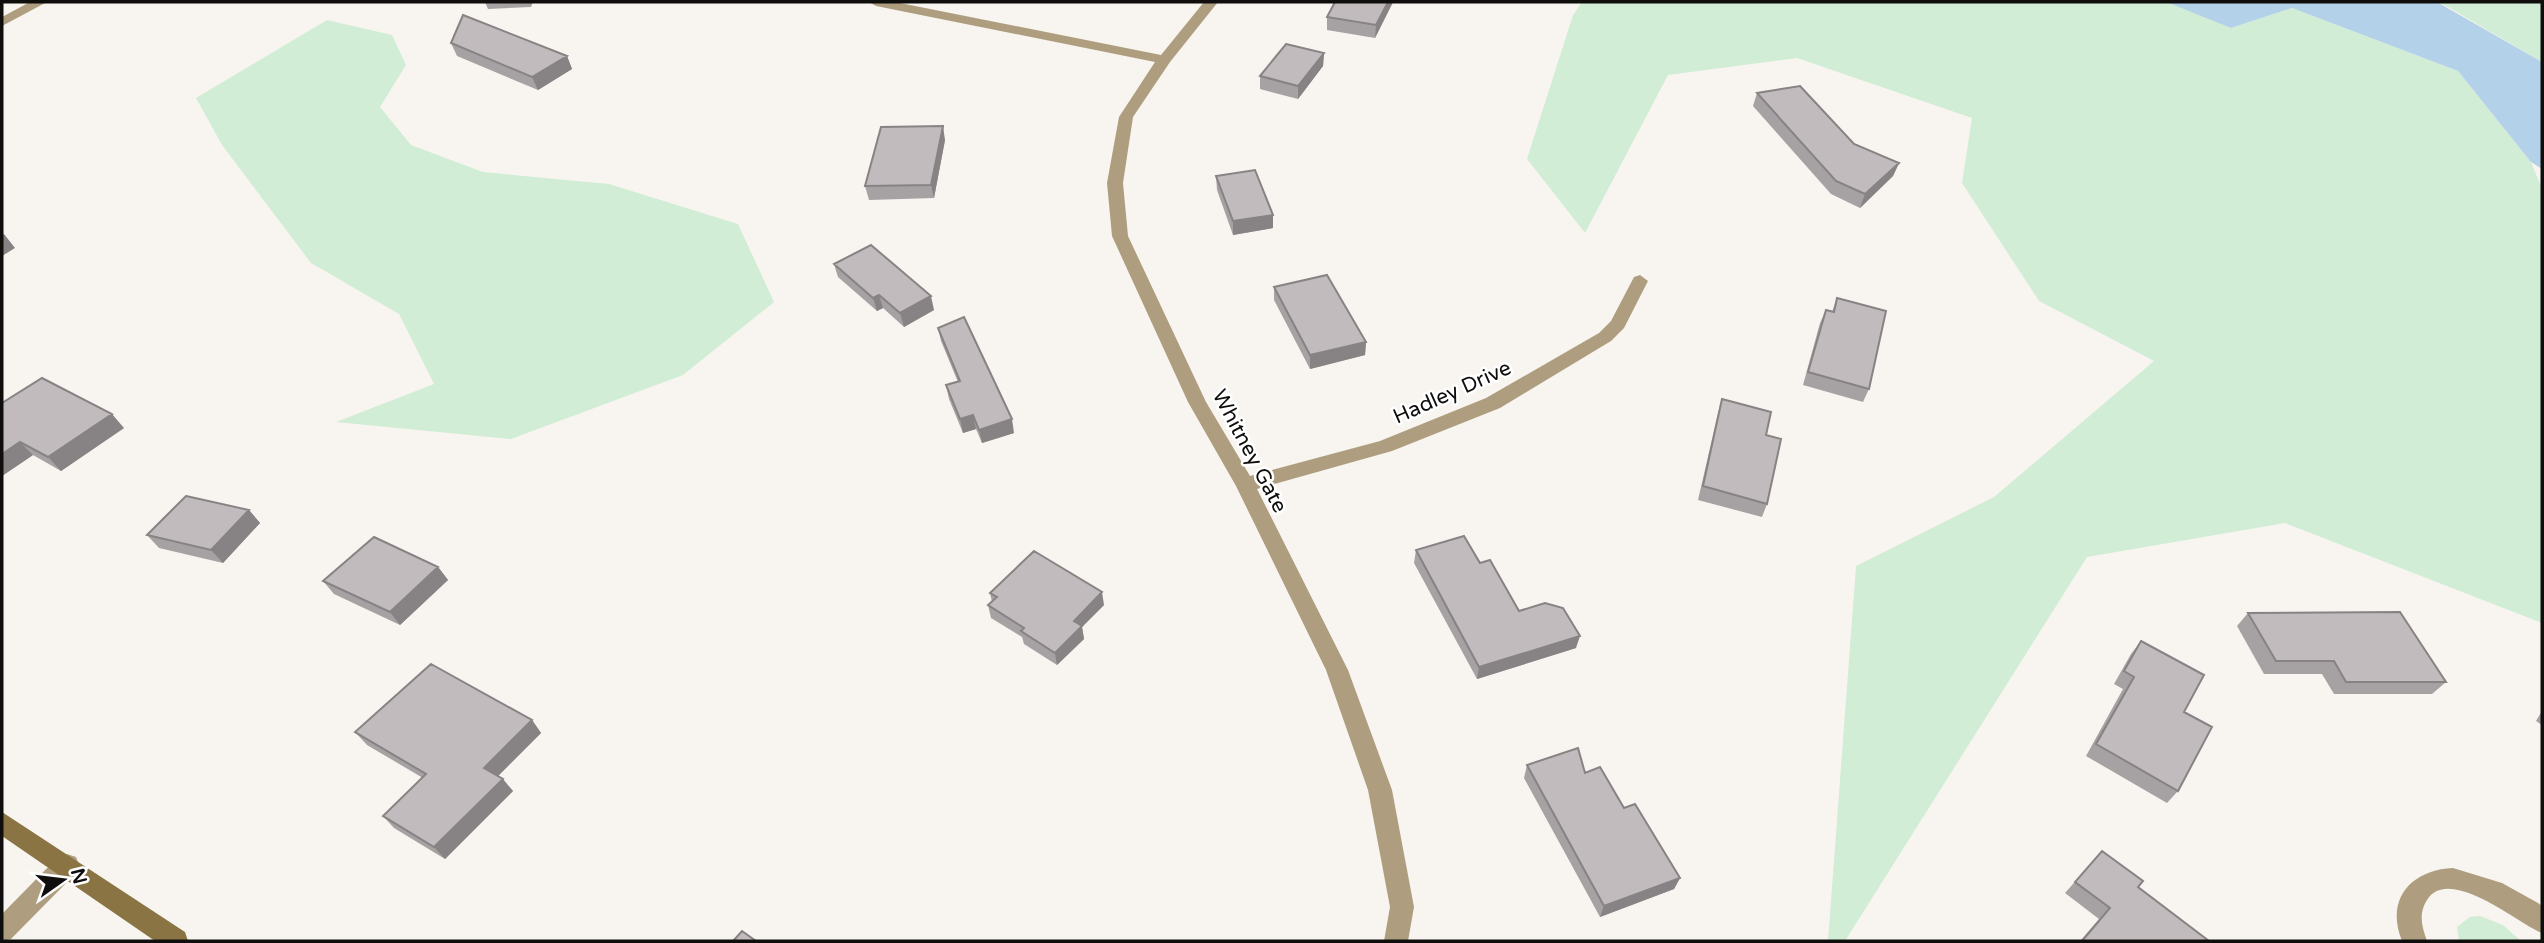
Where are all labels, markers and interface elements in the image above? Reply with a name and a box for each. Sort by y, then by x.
street label: Hadley Drive [1389,355,1515,430]
street label: Whitney Gate [1207,385,1293,517]
north arrow [28,845,98,915]
text: N [66,866,91,886]

